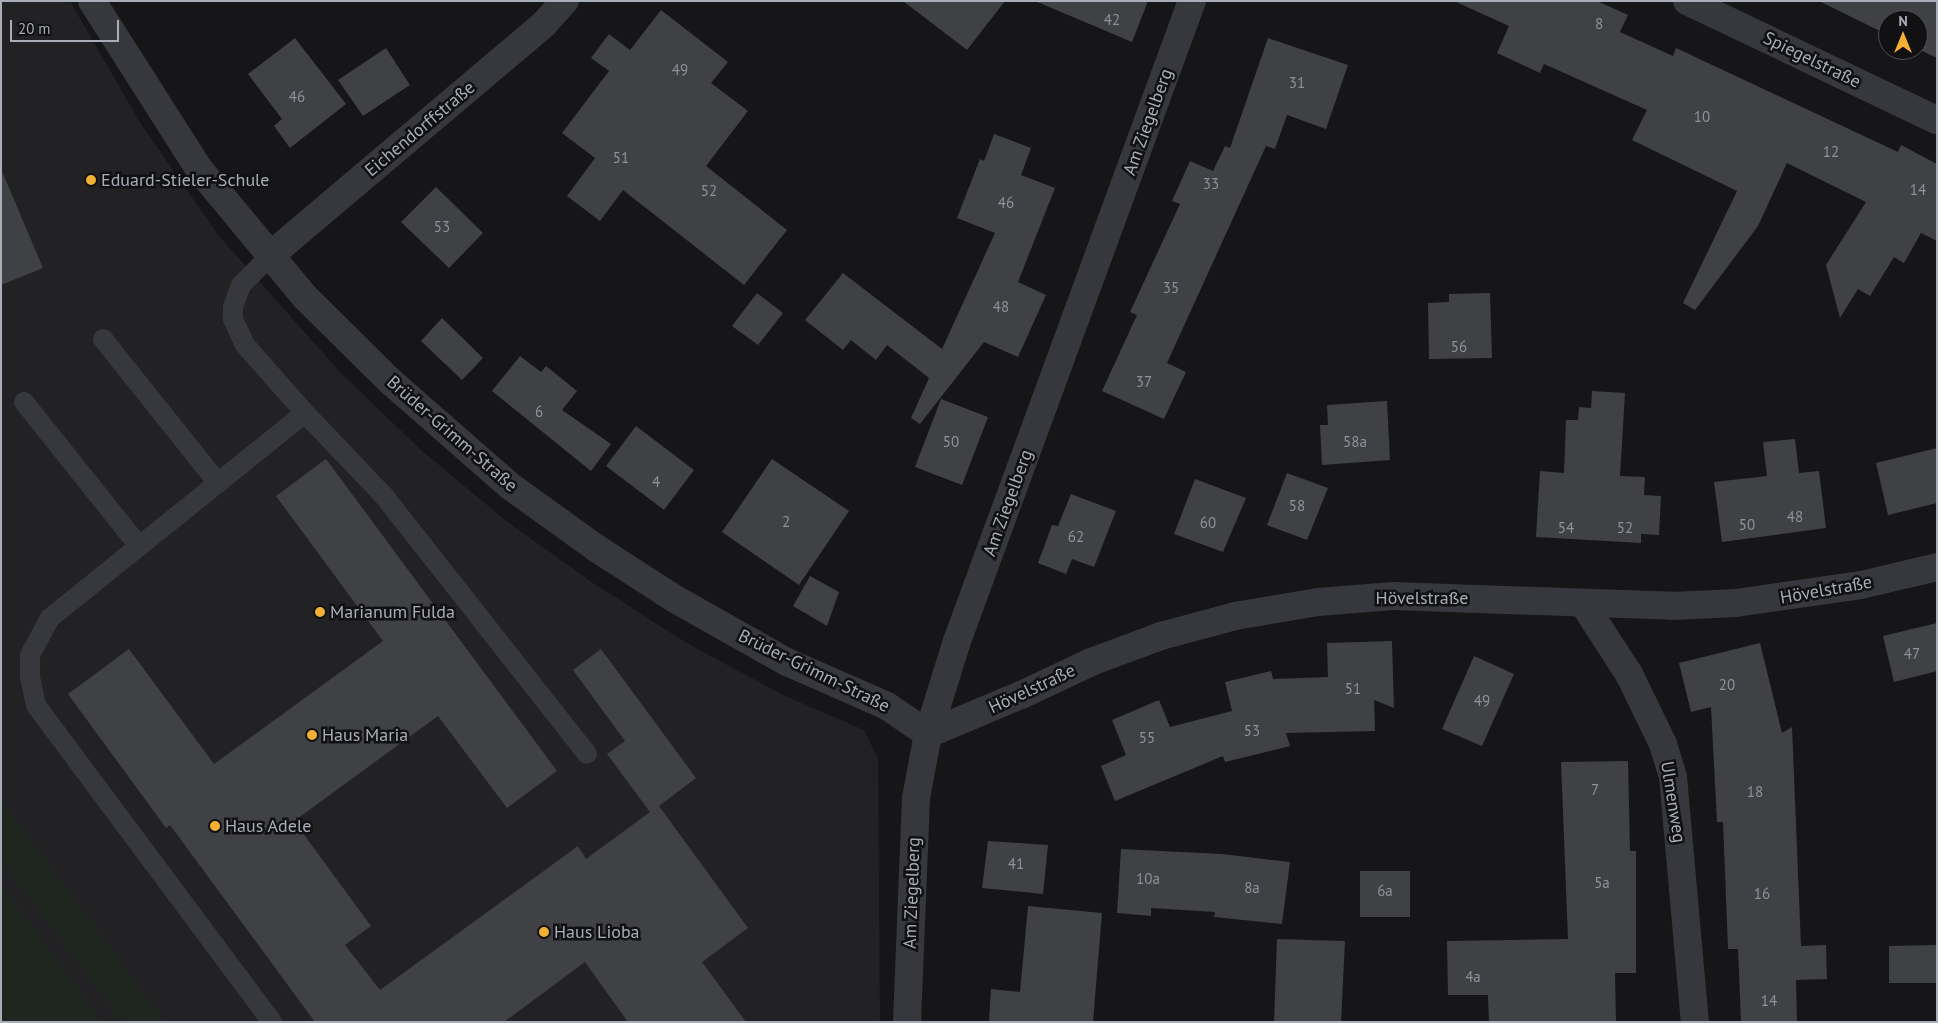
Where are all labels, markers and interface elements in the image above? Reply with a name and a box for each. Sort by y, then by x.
scale bar [12,10,121,42]
north arrow [1878,10,1928,60]
house number: 42 [1104,11,1120,29]
text: N [1898,12,1908,30]
house number: 8 [1595,15,1603,33]
text: 20 m [18,19,51,38]
street label: Spiegelstraße [1760,27,1864,93]
house number: 49 [672,61,688,79]
street label: Am Ziegelberg [1119,66,1177,178]
house number: 31 [1289,74,1305,92]
street label: Eichendorffstraße [361,77,479,181]
house number: 46 [289,88,305,106]
house number: 10 [1694,108,1710,126]
house number: 12 [1823,143,1839,161]
house number: 51 [613,149,629,167]
place label: Eduard-Stieler-Schule [101,169,269,191]
marker: Eduard-Stieler-Schule [85,174,97,186]
house number: 33 [1203,175,1219,193]
house number: 14 [1910,181,1926,199]
house number: 52 [701,182,717,200]
house number: 46 [998,194,1014,212]
house number: 53 [434,218,450,236]
house number: 35 [1163,279,1179,297]
house number: 48 [993,298,1009,316]
house number: 56 [1451,338,1467,356]
street label: Brüder-Grimm-Straße [382,371,522,497]
house number: 37 [1136,373,1152,391]
house number: 6 [535,403,543,421]
house number: 50 [943,433,959,451]
house number: 58a [1343,433,1367,451]
street label: Am Ziegelberg [979,447,1037,559]
house number: 4 [652,473,660,491]
house number: 58 [1289,497,1305,515]
house number: 48 [1787,508,1803,526]
house number: 2 [782,513,790,531]
house number: 60 [1200,514,1216,532]
house number: 50 [1739,516,1755,534]
house number: 54 [1558,519,1574,537]
house number: 52 [1617,519,1633,537]
house number: 62 [1068,528,1084,546]
street label: Hövelstraße [1778,571,1874,609]
street label: Hövelstraße [1376,587,1468,609]
place label: Marianum Fulda [330,601,455,623]
marker: Marianum Fulda [314,606,326,618]
street label: Brüder-Grimm-Straße [735,625,893,717]
house number: 47 [1904,645,1920,663]
street label: Hövelstraße [985,660,1079,718]
house number: 20 [1719,676,1735,694]
house number: 51 [1345,680,1361,698]
house number: 49 [1474,692,1490,710]
house number: 53 [1244,722,1260,740]
place label: Haus Maria [322,724,408,746]
marker: Haus Maria [306,729,318,741]
house number: 55 [1139,729,1155,747]
street label: Ulmenweg [1656,760,1690,844]
house number: 7 [1591,781,1599,799]
house number: 18 [1747,783,1763,801]
place label: Haus Adele [225,815,312,837]
marker: Haus Adele [209,820,221,832]
street label: Am Ziegelberg [899,837,925,949]
house number: 41 [1008,855,1024,873]
house number: 10a [1136,870,1160,888]
house number: 5a [1594,874,1610,892]
house number: 8a [1244,879,1260,897]
house number: 6a [1377,882,1393,900]
house number: 16 [1754,885,1770,903]
place label: Haus Lioba [554,921,640,943]
marker: Haus Lioba [538,926,550,938]
house number: 4a [1465,968,1481,986]
house number: 14 [1761,992,1777,1010]

